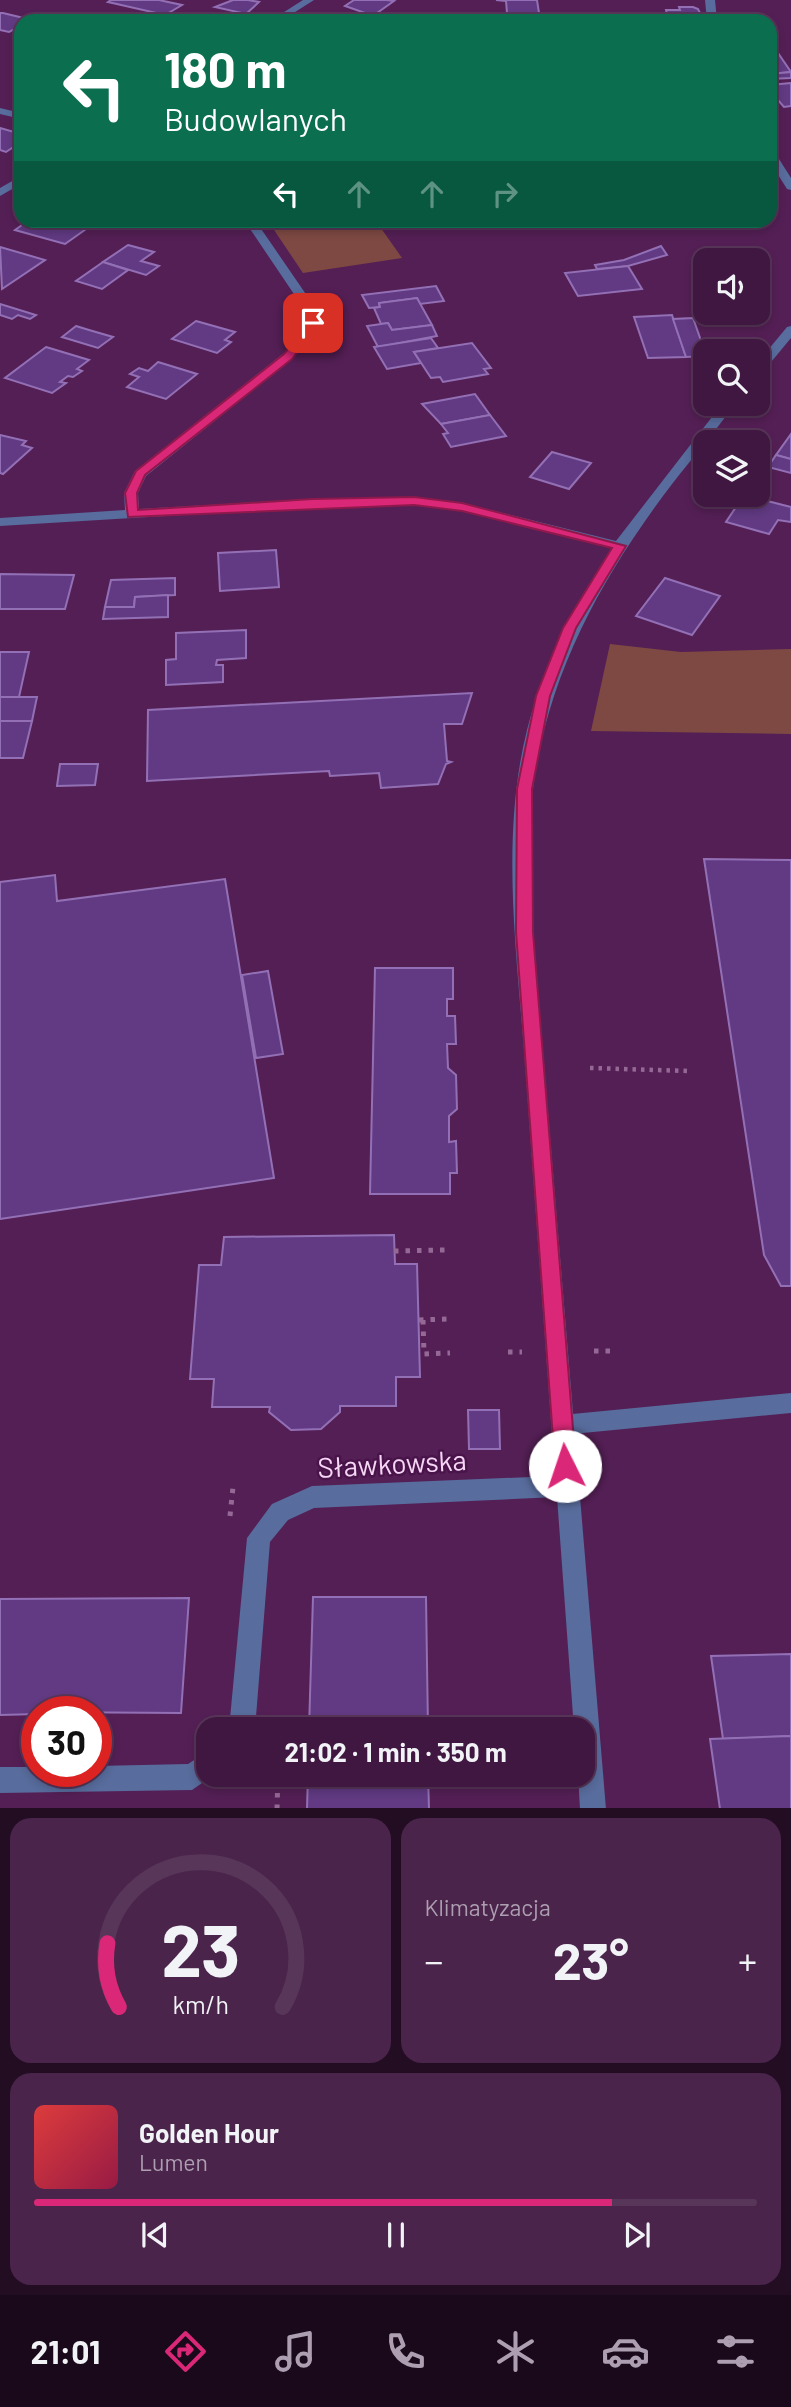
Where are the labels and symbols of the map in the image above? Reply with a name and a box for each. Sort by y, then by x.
pin [283,293,343,353]
position arrow [528,1429,602,1503]
street label: Sławkowska [317,1442,467,1484]
speed limit sign: 30 [21,1696,112,1787]

